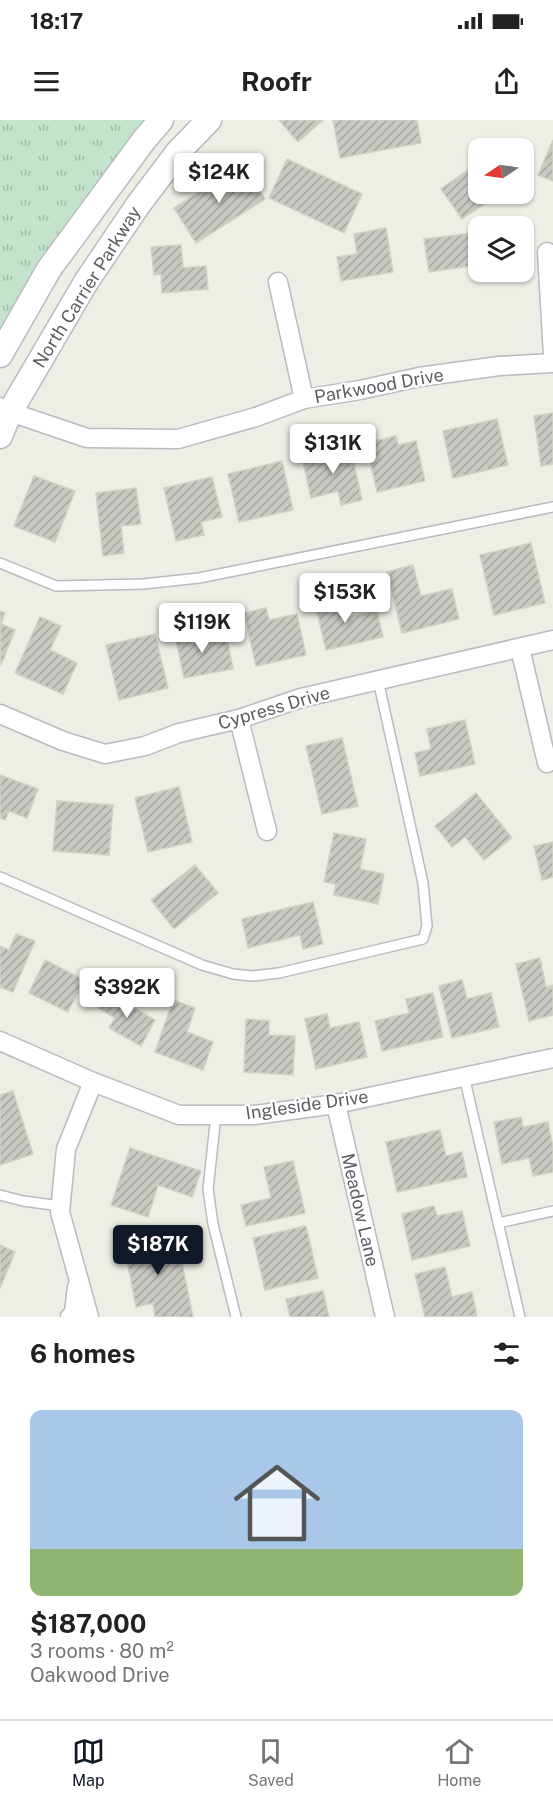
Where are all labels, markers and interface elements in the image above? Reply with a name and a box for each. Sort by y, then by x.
text: 18:17 [30,8,83,34]
icon: menu [30,65,63,98]
text: Roofr [241,65,312,97]
icon: share [490,65,523,98]
north arrow [468,138,534,204]
map controls [468,138,534,282]
pin: $124K [177,153,261,204]
text: $124K [188,160,250,184]
street label: North Carrier Parkway [28,202,145,371]
button: layers [468,216,534,282]
street label: Parkwood Drive [313,364,445,407]
pin: $131K [291,424,375,475]
text: $131K [304,431,362,455]
pin: $153K [303,573,387,624]
text: $153K [313,580,377,604]
pin: $119K [160,603,244,654]
text: $119K [173,610,231,634]
street label: Cypress Drive [216,682,332,734]
pin: $392K [85,968,169,1019]
text: $392K [93,975,161,999]
street label: Ingleside Drive [244,1086,370,1124]
street label: Meadow Lane [337,1151,384,1269]
pin: $187K [116,1225,200,1276]
text: $187K [127,1232,189,1256]
icon: filters [490,1337,523,1370]
text: 6 homes [30,1338,135,1369]
icon: home [223,1449,331,1557]
text: $187,000 [30,1608,146,1639]
text: 3 rooms · 80 m² [30,1639,174,1663]
text: Oakwood Drive [30,1663,170,1687]
tab: Map [72,1735,105,1790]
tab: Saved [248,1735,294,1790]
tab: Home [437,1735,481,1790]

